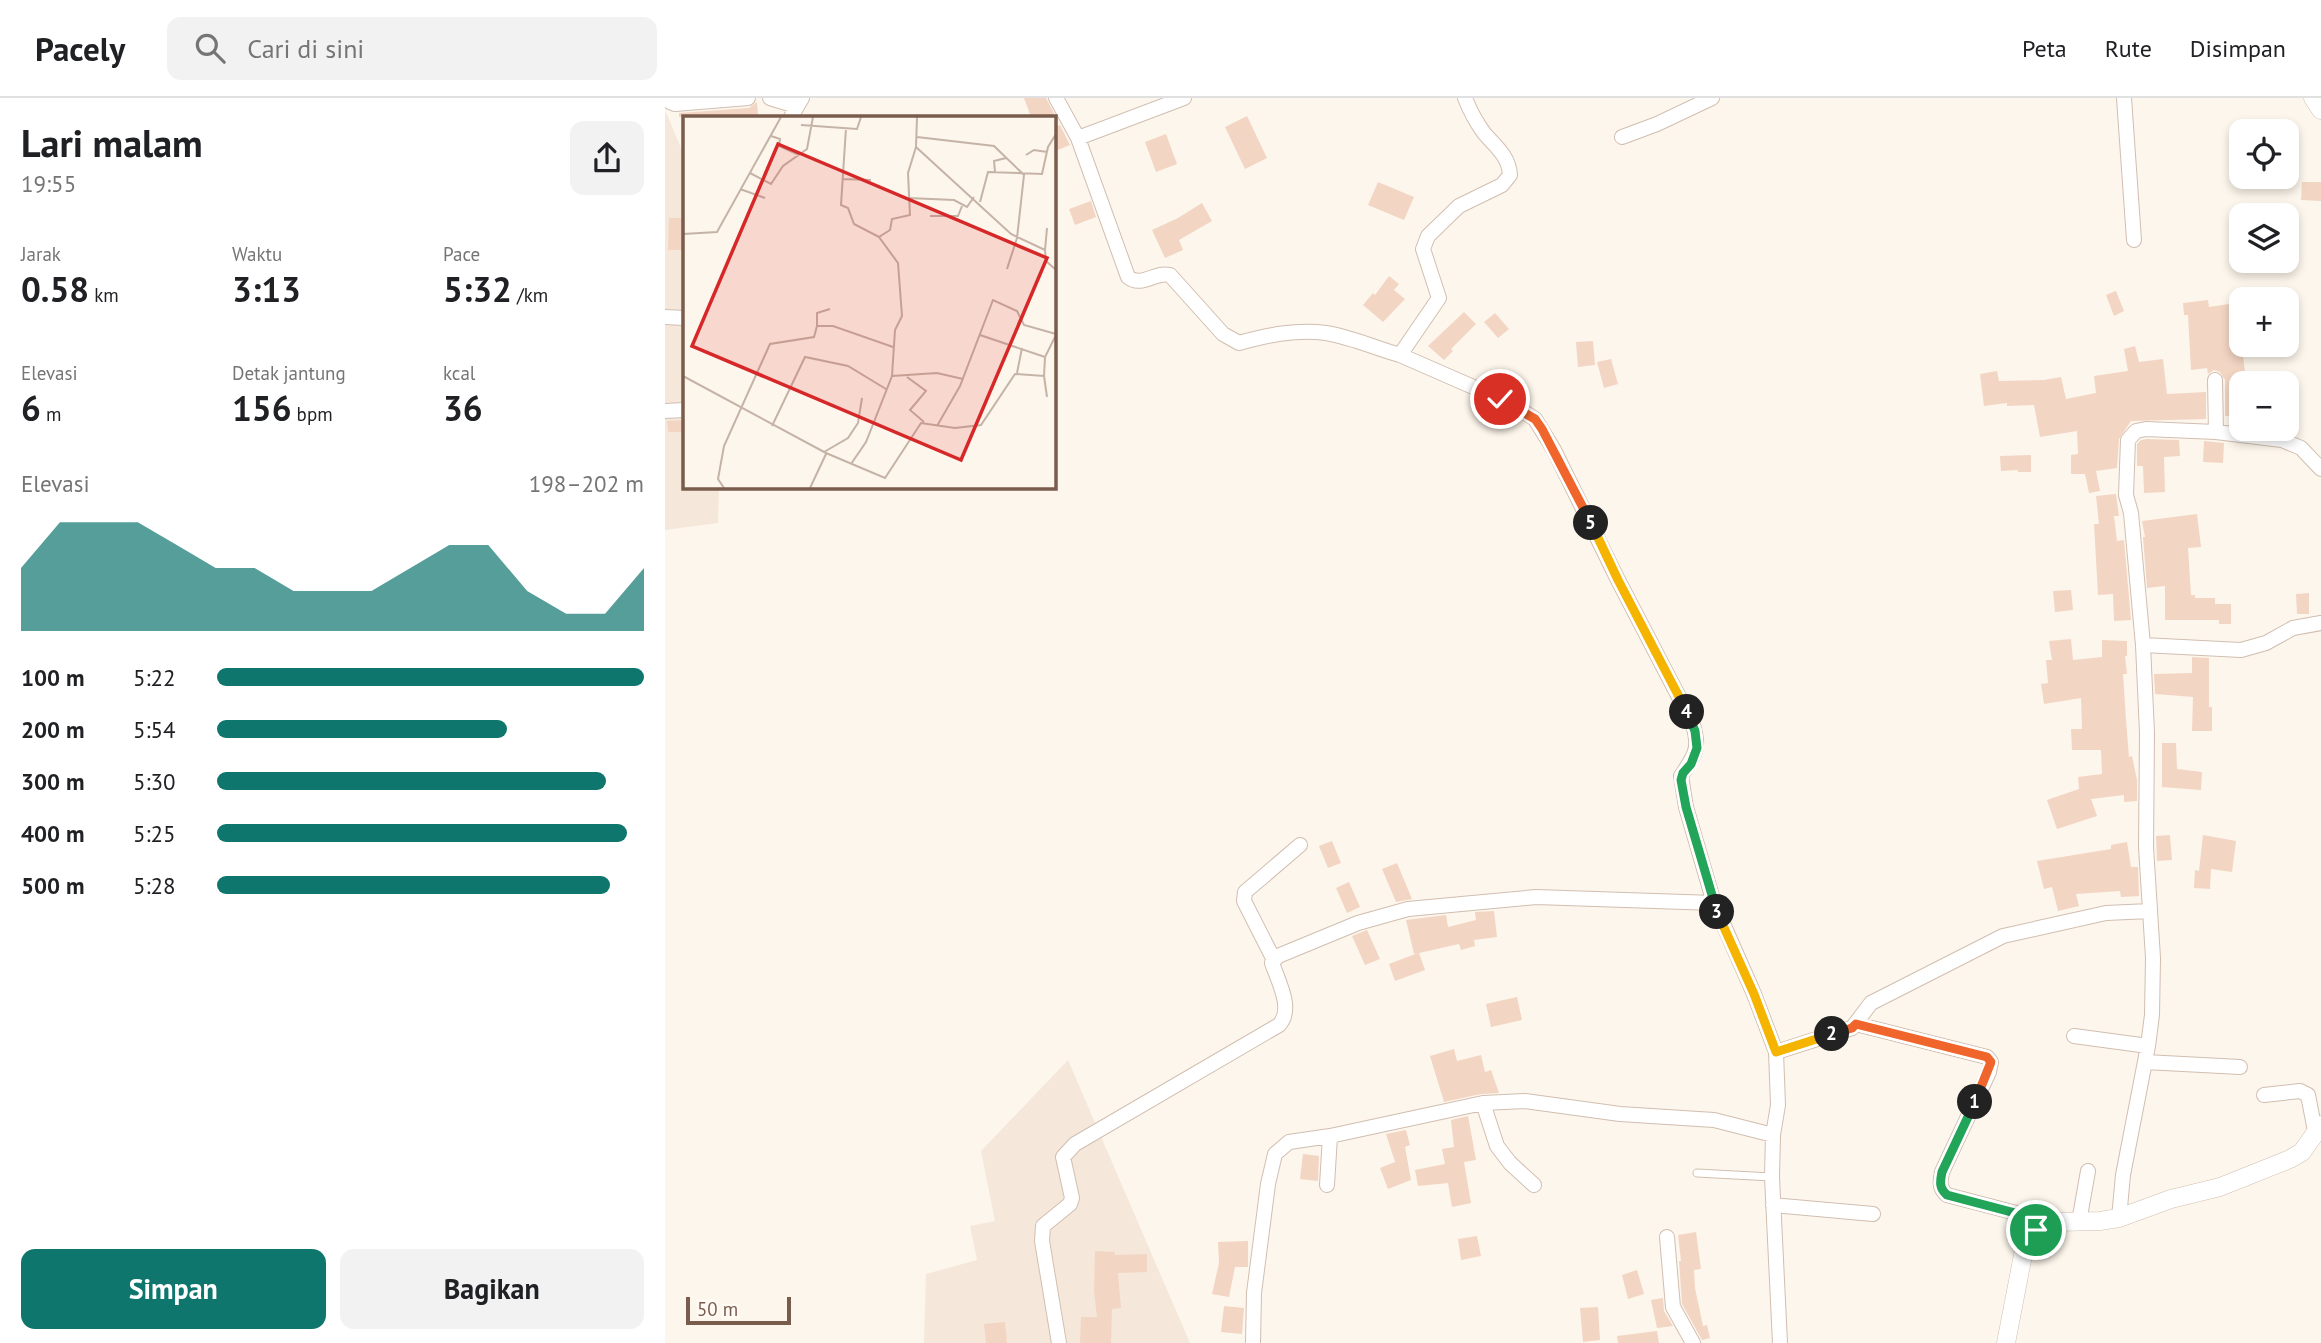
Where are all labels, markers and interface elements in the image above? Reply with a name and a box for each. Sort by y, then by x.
search box [167,17,657,80]
text: Pacely [35,27,125,70]
icon: search [191,29,229,67]
text: Cari di sini [247,32,364,65]
text: Peta [2022,33,2067,64]
text: Rute [2105,33,2152,64]
text: Disimpan [2190,33,2286,64]
inset map [683,116,1055,488]
text: Lari malam [21,118,203,167]
map controls [2229,119,2299,441]
button: locate [2229,119,2299,189]
button: share [570,121,644,195]
text: 19:55 [21,169,76,198]
button: layers [2229,203,2299,273]
text: Jarak [21,242,61,266]
text: Waktu [232,242,282,266]
text: Pace [443,242,480,266]
text: 0.58 [21,266,89,312]
text: 3:13 [232,266,301,312]
text: 5:32 [443,266,512,312]
text: km [89,283,119,307]
text: /km [512,283,548,307]
button: + [2229,287,2299,357]
text: Elevasi [21,361,78,385]
text: Detak jantung [232,361,346,385]
text: kcal [443,361,475,385]
pin [1470,369,1530,429]
button: − [2229,371,2299,441]
icon: check [1481,380,1519,418]
text: 6 [21,385,41,431]
text: 156 [232,385,292,431]
text: 36 [443,385,483,431]
text: m [41,402,61,426]
text: bpm [292,402,333,426]
text: Elevasi [21,469,90,498]
text: 198–202 m [529,469,644,498]
pin: 5 [1573,506,1609,540]
text: 5 [1585,510,1596,534]
text: 100 m [21,663,84,692]
text: 5:22 [133,663,176,692]
pin: 4 [1669,694,1705,730]
text: 4 [1681,699,1692,723]
text: 200 m [21,715,84,744]
text: 5:54 [133,715,176,744]
text: 300 m [21,767,84,796]
text: 5:30 [133,767,176,796]
text: 400 m [21,819,84,848]
text: 5:25 [133,819,176,848]
text: 500 m [21,871,84,900]
text: 5:28 [133,871,176,900]
pin: 3 [1699,894,1735,930]
text: 3 [1711,899,1722,923]
pin: 2 [1815,1016,1849,1052]
text: 2 [1826,1021,1837,1045]
pin: 1 [1957,1084,1993,1119]
text: 1 [1969,1089,1980,1113]
pin [2006,1200,2066,1260]
icon: arrive [2017,1211,2055,1249]
button: Simpan [21,1249,326,1329]
button: Bagikan [340,1249,644,1329]
scale bar [686,1294,791,1326]
text: 50 m [697,1297,738,1321]

